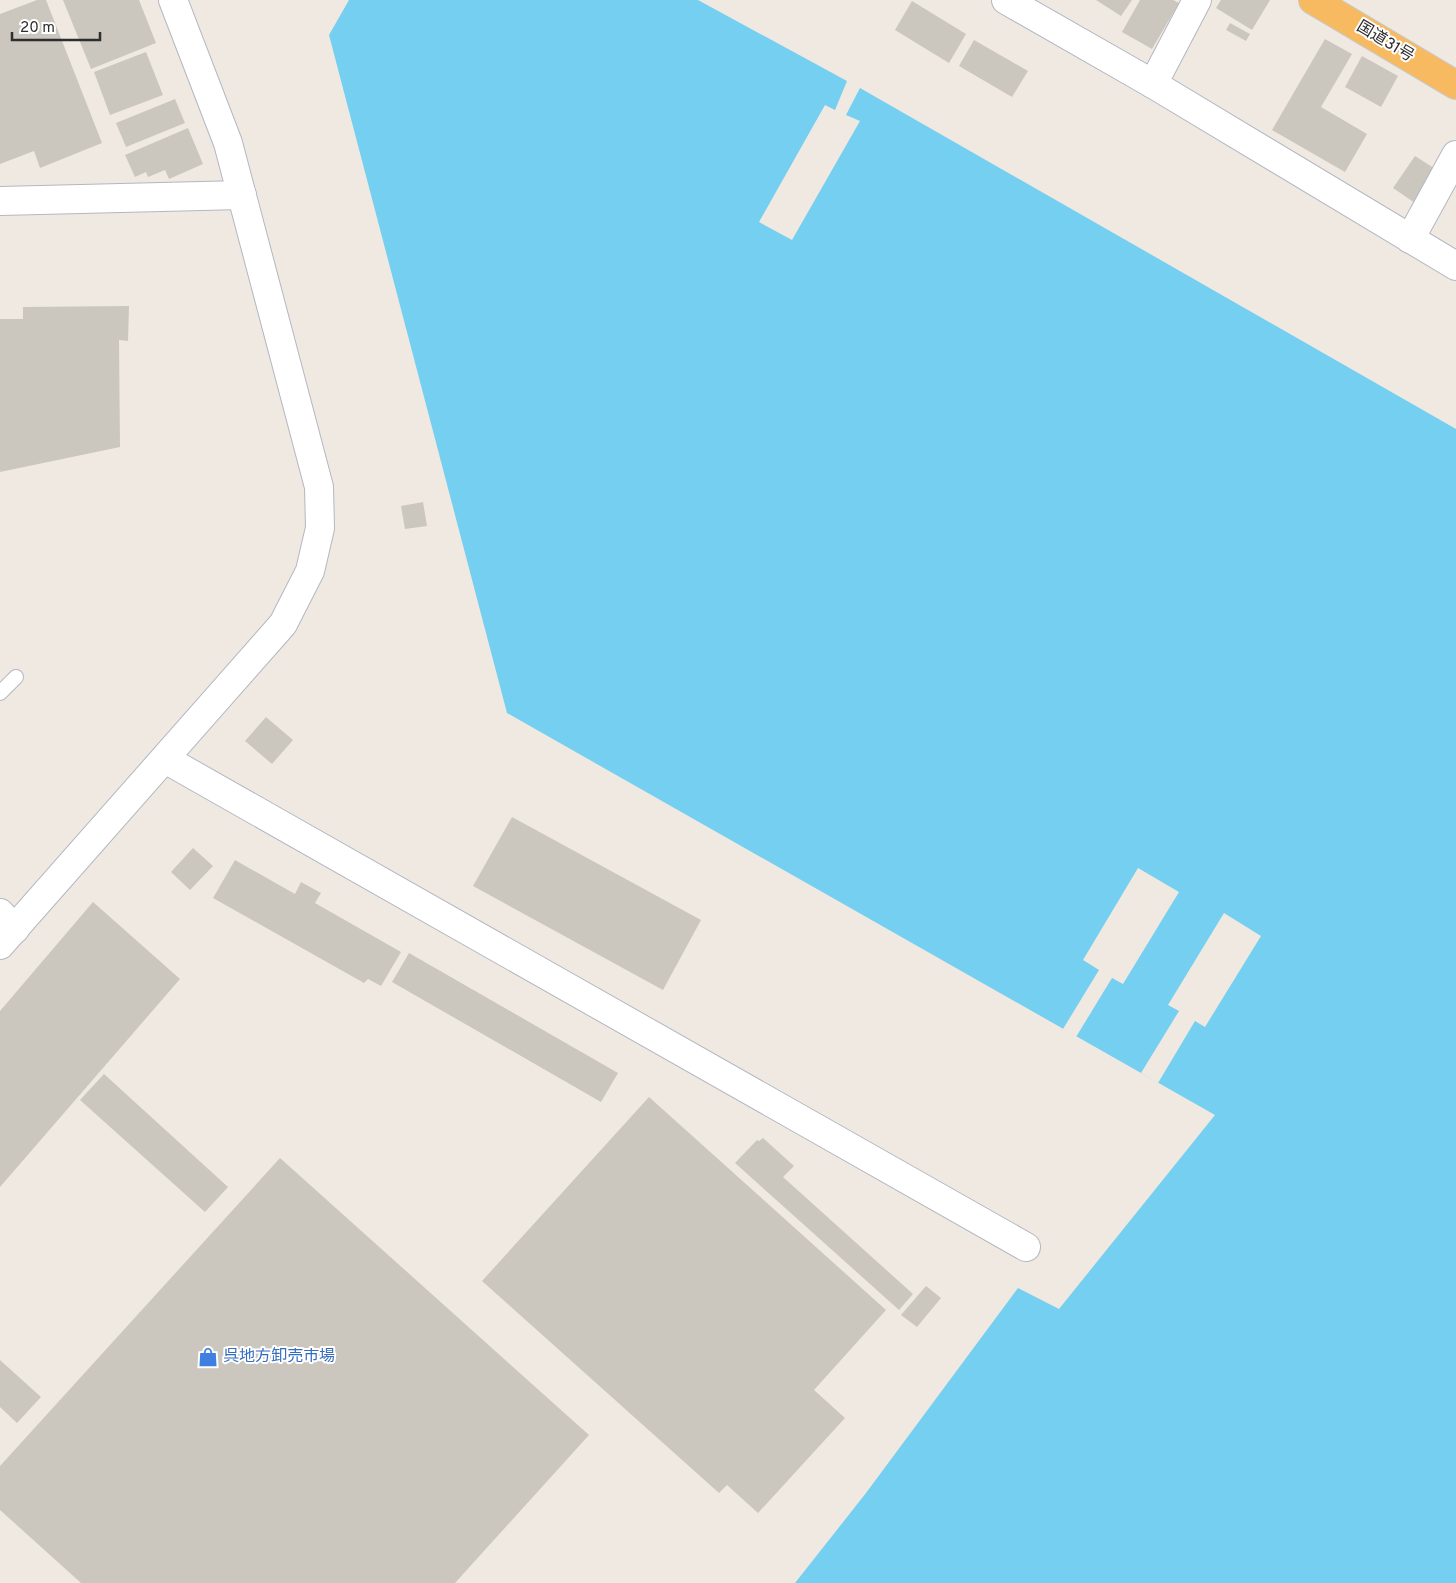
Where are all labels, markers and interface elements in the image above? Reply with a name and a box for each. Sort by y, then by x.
scale bar [12,10,100,42]
street label: 国道31号 [1353,17,1417,67]
text: 20 m [20,19,55,38]
shop icon: 呉地方卸売市場 [197,1346,219,1368]
place label: 呉地方卸売市場 [223,1346,335,1367]

